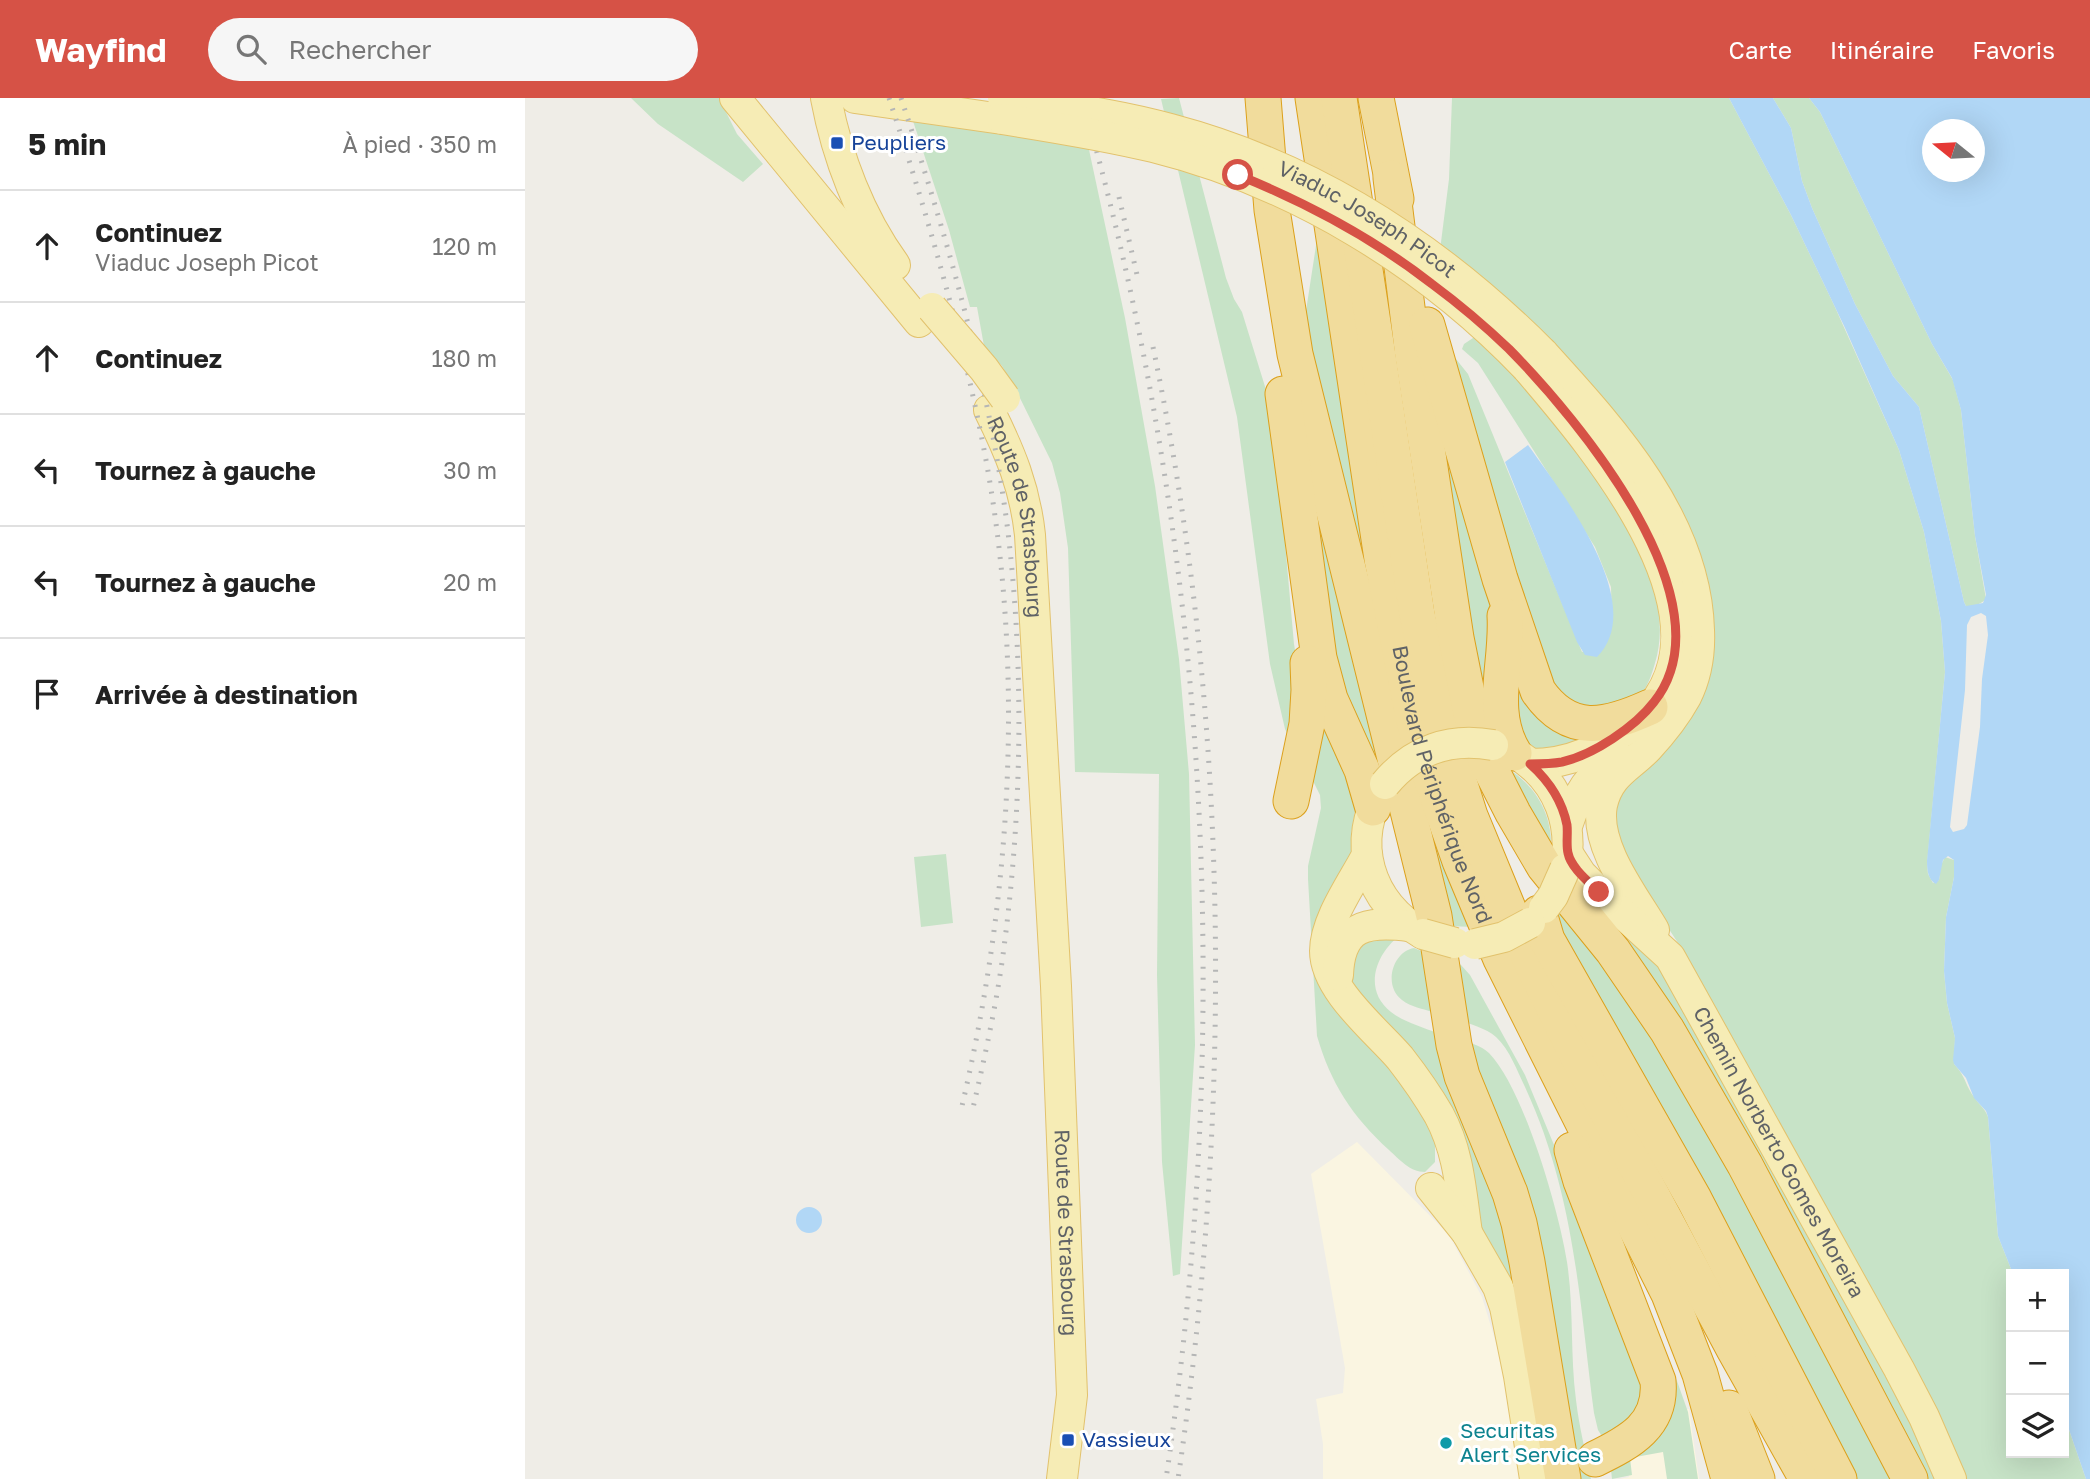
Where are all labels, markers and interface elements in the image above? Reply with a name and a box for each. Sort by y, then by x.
search box [208,18,698,81]
text: Wayfind [35,30,166,69]
icon: search [232,30,270,68]
text: Rechercher [288,34,431,65]
text: Carte [1729,35,1792,64]
text: Itinéraire [1830,35,1934,64]
text: Favoris [1972,35,2055,64]
north arrow [1922,119,1985,182]
text: 5 min [28,126,106,162]
place label: Peupliers [851,129,946,155]
text: À pied · 350 m [342,130,497,158]
marker: Peupliers [829,135,845,151]
street label: Viaduc Joseph Picot [1274,155,1462,283]
route start [1222,159,1253,190]
text: Continuez [95,217,222,248]
icon: ahead [28,227,66,265]
text: 120 m [432,232,497,260]
text: Viaduc Joseph Picot [95,248,319,276]
icon: ahead [28,339,66,377]
text: Continuez [95,343,222,374]
text: 180 m [431,344,497,372]
street label: Route de Strasbourg [982,412,1049,619]
icon: left [28,451,66,489]
text: Tournez à gauche [95,455,316,486]
text: 30 m [443,456,497,484]
icon: left [28,563,66,601]
text: Tournez à gauche [95,567,316,598]
text: 20 m [443,568,497,596]
street label: Boulevard Périphérique Nord [1387,643,1499,927]
icon: arrive [28,675,66,713]
text: Arrivée à destination [95,679,358,710]
route end [1583,876,1614,907]
street label: Chemin Norberto Gomes Moreira [1688,1001,1871,1302]
street label: Route de Strasbourg [1050,1129,1084,1337]
map controls [2006,1269,2069,1458]
button: + [2006,1269,2069,1332]
button: − [2006,1332,2069,1395]
button: layers [2006,1395,2069,1458]
place label: Securitas Alert Services [1460,1417,1601,1467]
place label: Vassieux [1082,1426,1171,1452]
marker: Vassieux [1060,1432,1076,1448]
marker: Securitas Alert Services [1438,1435,1454,1451]

